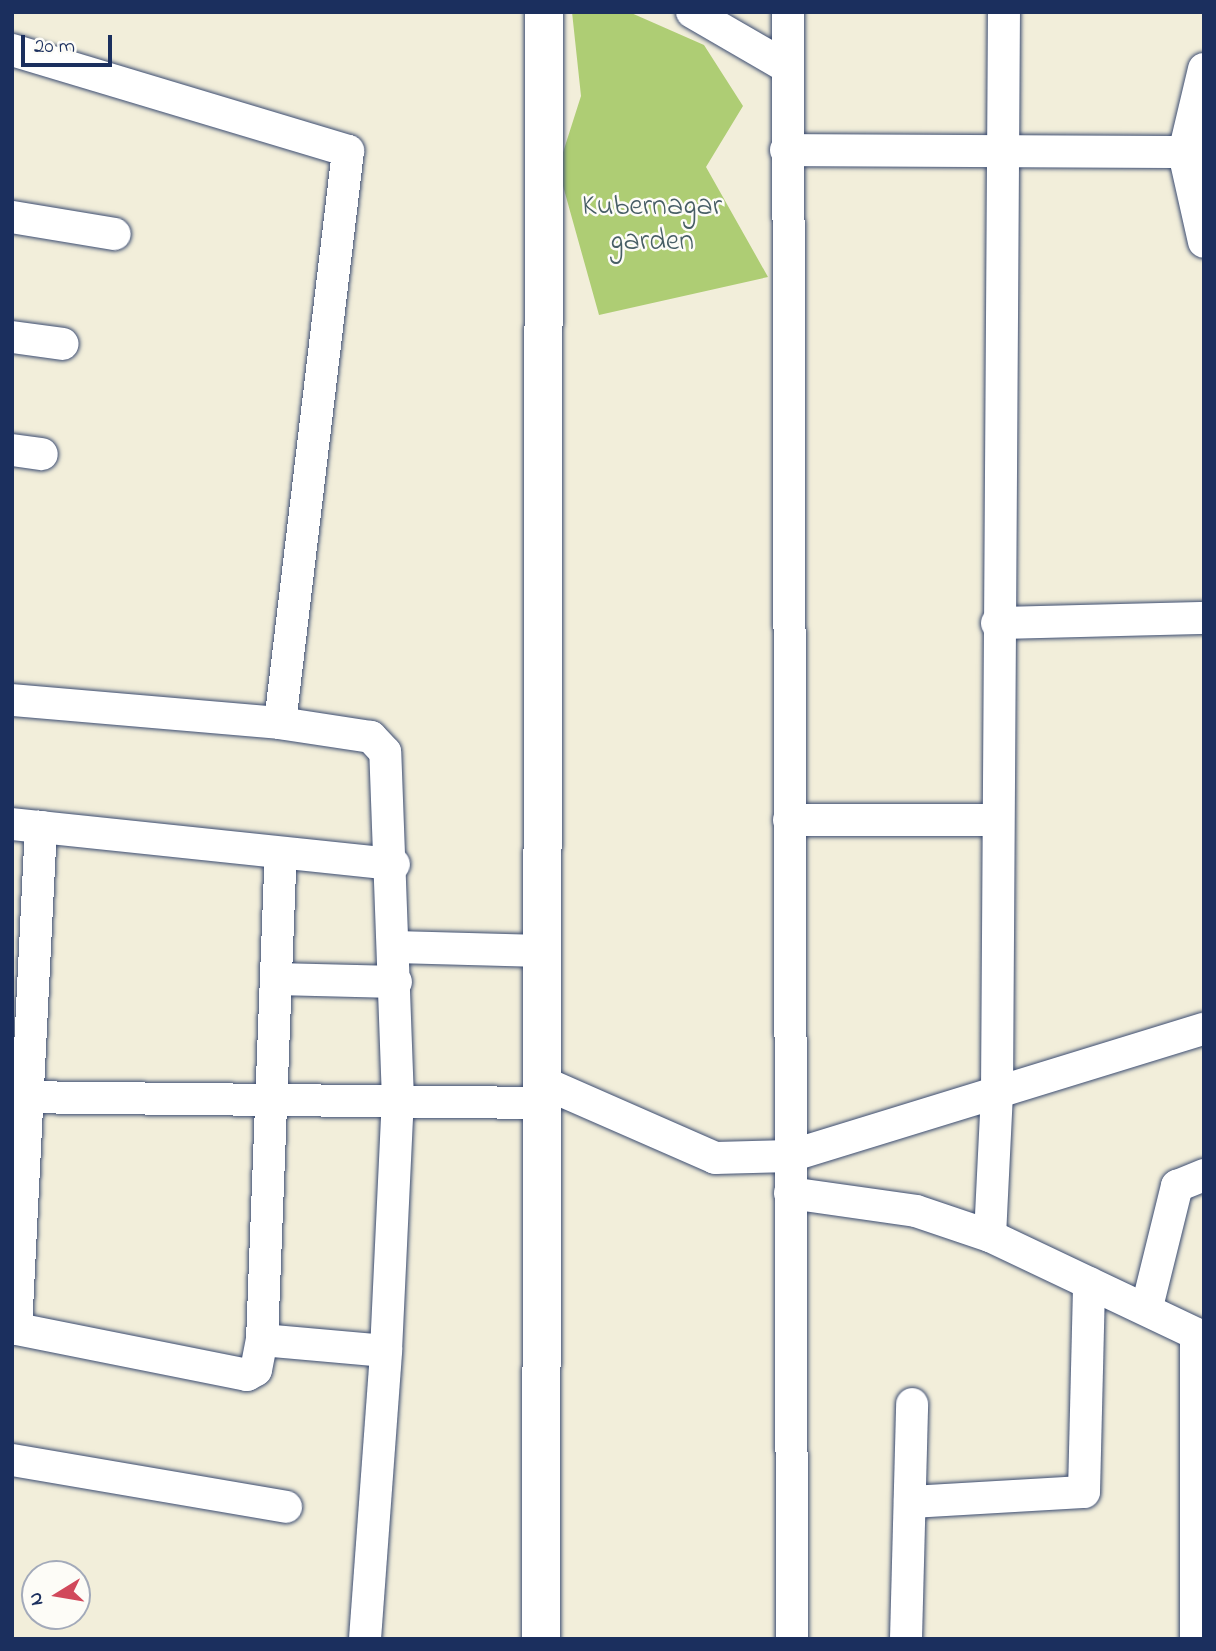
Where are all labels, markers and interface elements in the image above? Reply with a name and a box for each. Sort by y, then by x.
scale bar [24,21,116,65]
text: 20 m [34,32,75,62]
park label: Kubernagar garden [582,189,722,260]
north arrow [21,1560,91,1630]
text: N [22,1590,51,1608]

